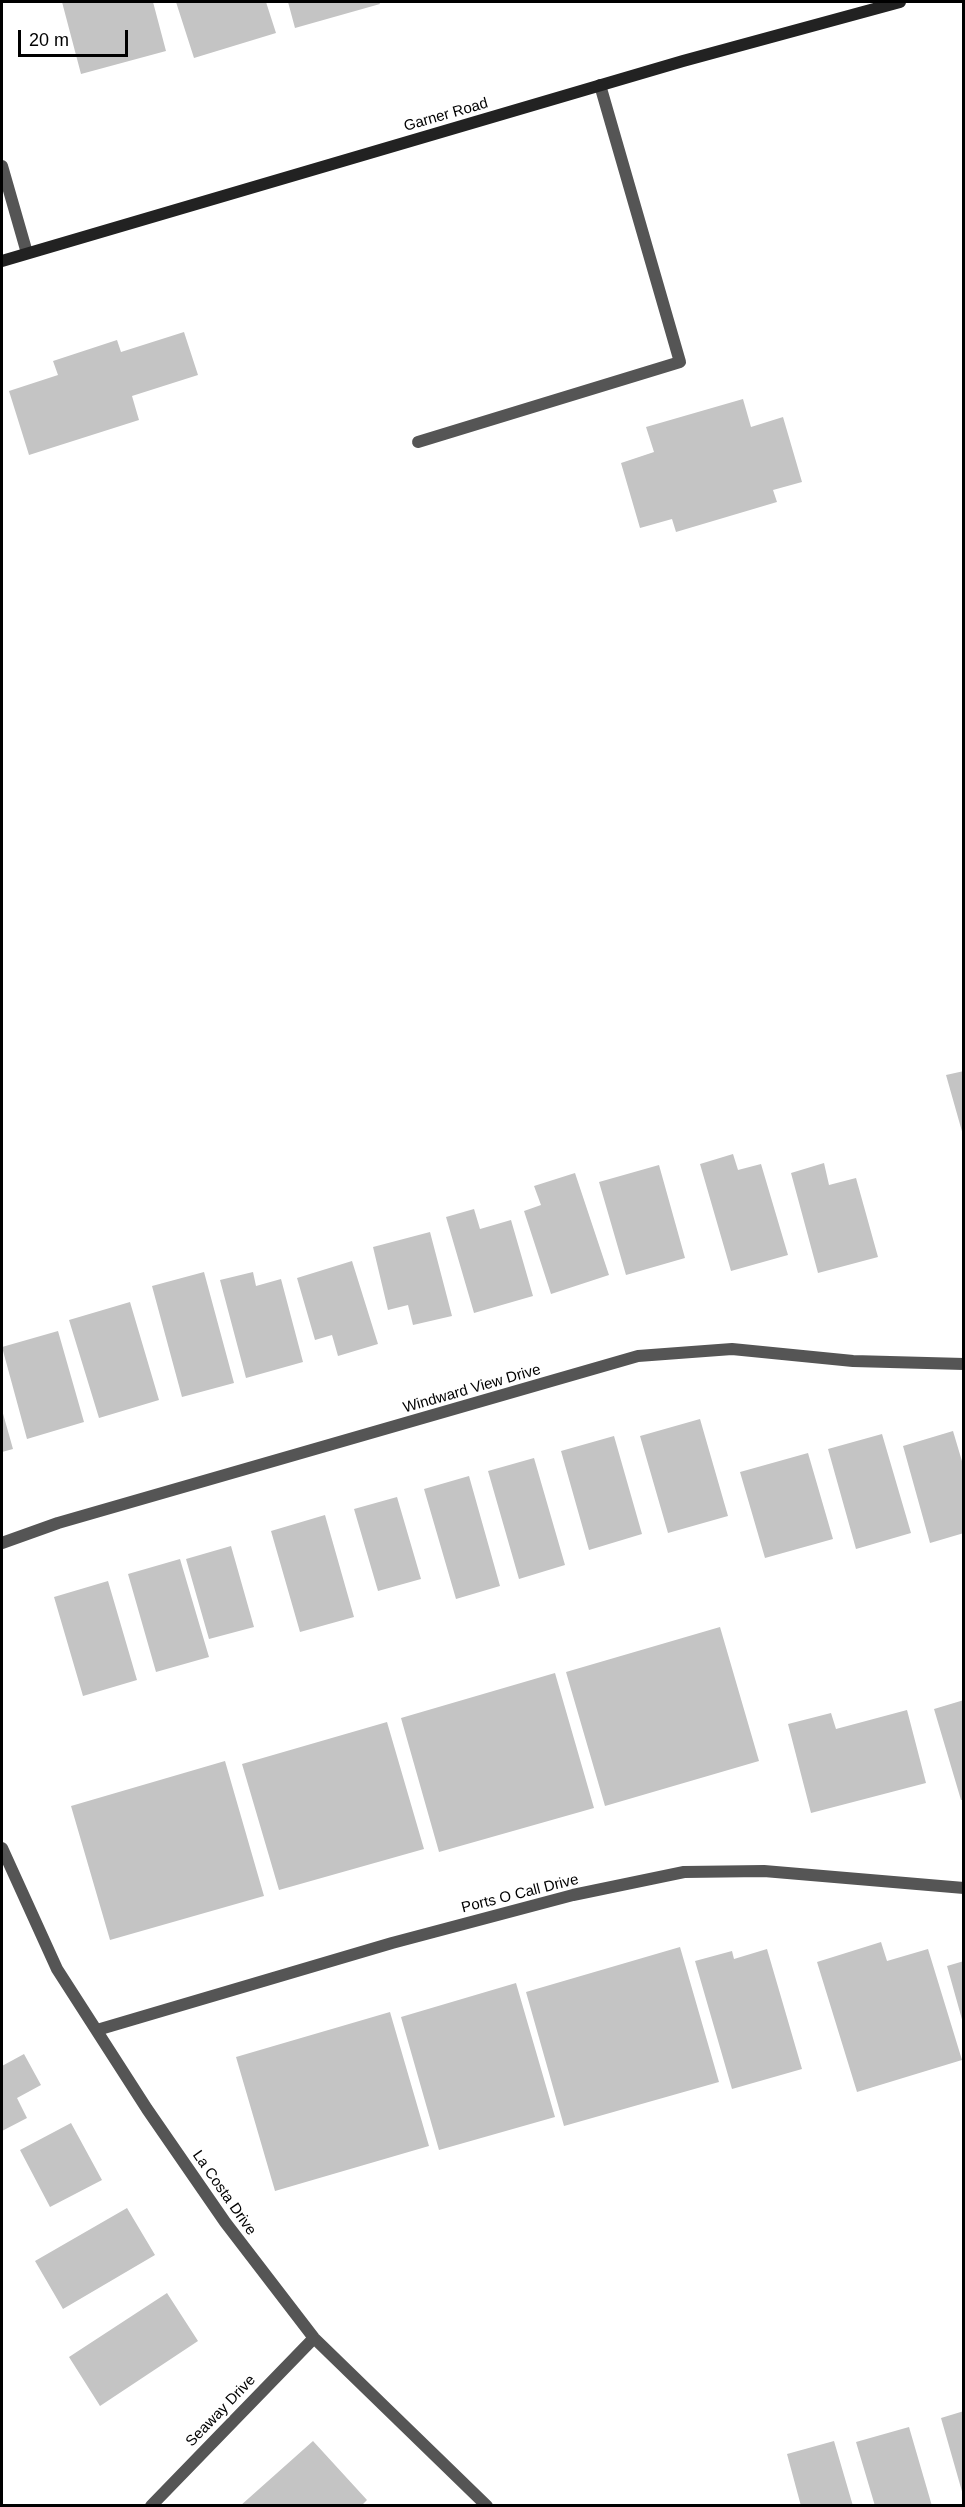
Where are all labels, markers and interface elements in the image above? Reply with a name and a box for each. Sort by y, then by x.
scale bar [21,18,130,56]
text: 20 m [29,30,69,50]
street label: Garner Road [402,94,490,136]
street label: Windward View Drive [401,1361,543,1417]
street label: Ports O Call Drive [460,1871,580,1917]
street label: La Costa Drive [188,2147,260,2239]
street label: Seaway Drive [182,2371,260,2451]

